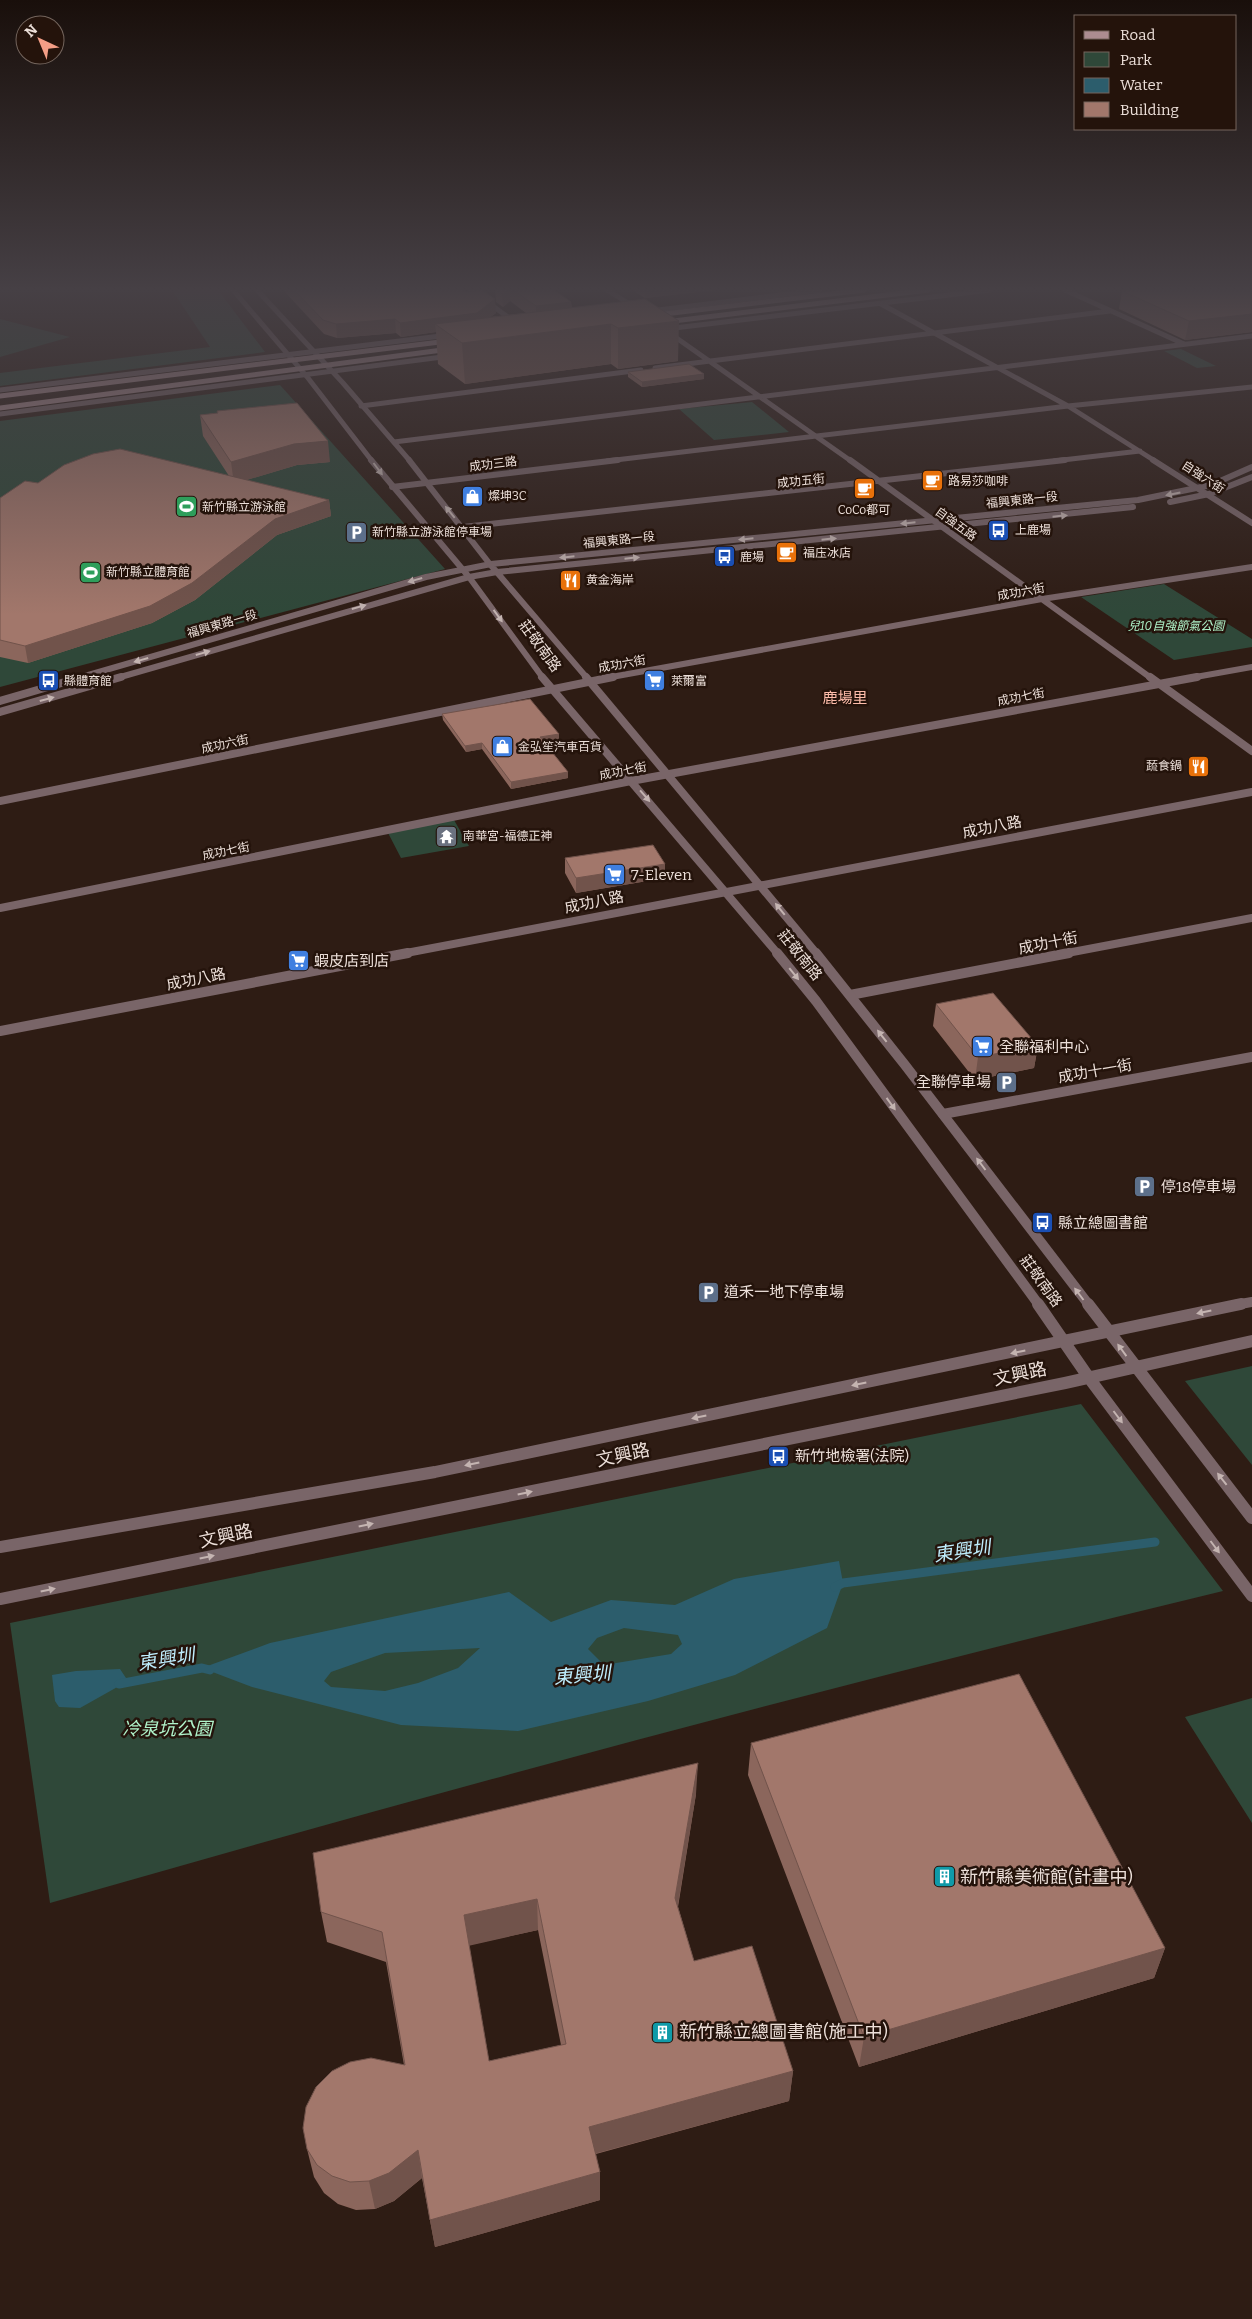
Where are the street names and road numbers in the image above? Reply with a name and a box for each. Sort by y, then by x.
street label: 成功三路 [468,454,518,474]
street label: 自強六街 [1179,458,1227,496]
street label: 成功五街 [776,472,826,490]
street label: 福興東路一段 [985,489,1059,511]
street label: 自強五路 [932,504,980,544]
street label: 福興東路一段 [582,529,656,551]
street label: 成功六街 [996,581,1046,603]
street label: 福興東路一段 [185,607,259,641]
street label: 莊敬南路 [515,616,565,676]
street label: 成功六街 [597,653,647,675]
street label: 成功七街 [996,686,1046,708]
street label: 成功六街 [200,732,250,756]
street label: 成功七街 [598,760,648,782]
street label: 成功八路 [961,812,1023,842]
street label: 成功七街 [201,840,251,862]
street label: 成功八路 [563,887,625,917]
street label: 莊敬南路 [774,926,826,984]
street label: 成功十街 [1017,928,1079,958]
street label: 成功八路 [165,964,227,994]
street label: 成功十一街 [1056,1056,1134,1086]
street label: 莊敬南路 [1016,1251,1066,1311]
street label: 文興路 [991,1358,1049,1390]
street label: 文興路 [594,1439,652,1471]
street label: 文興路 [197,1520,255,1552]

